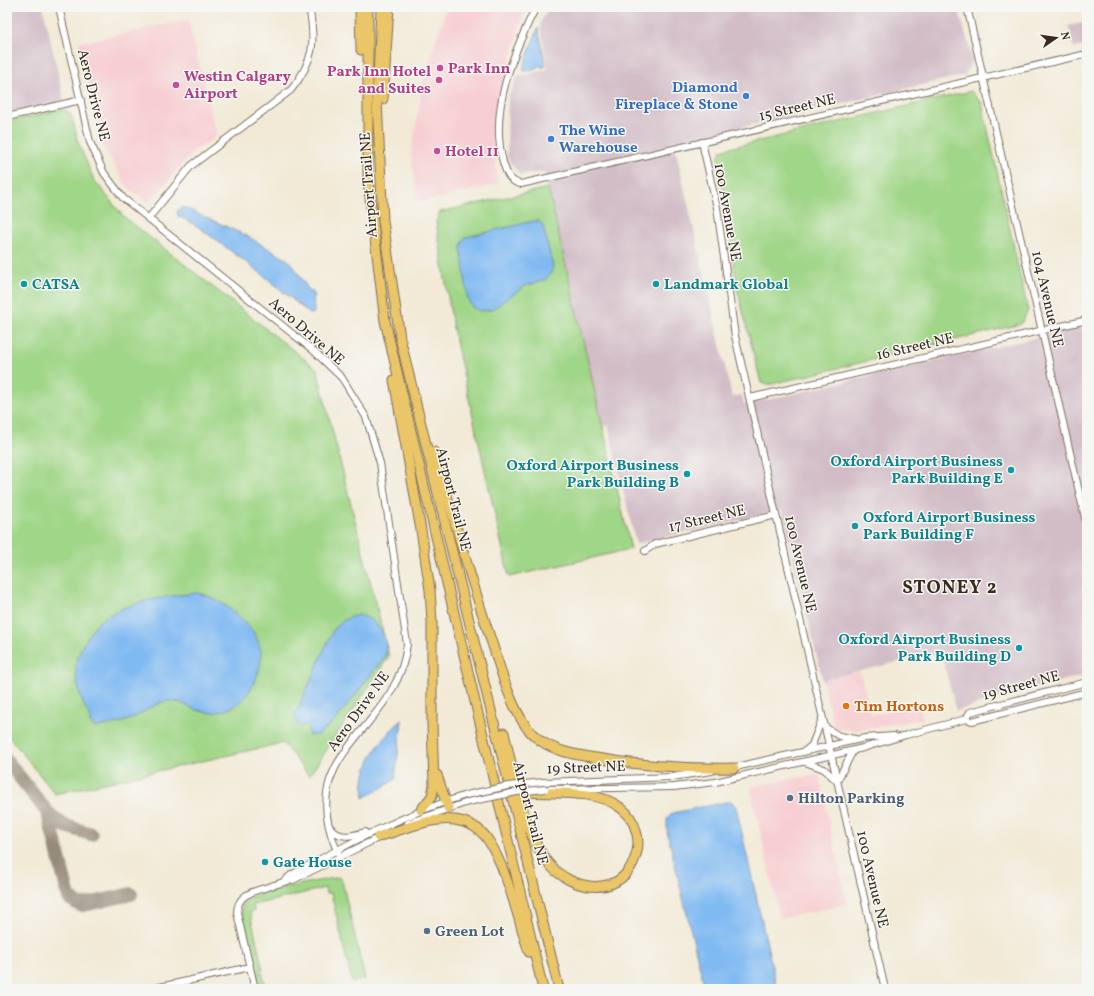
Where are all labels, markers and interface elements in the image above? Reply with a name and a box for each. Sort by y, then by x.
north arrow [1036,18,1076,58]
text: N [1056,31,1072,42]
street label: Aero Drive NE [71,47,114,144]
place label: Park Inn [448,59,511,80]
place label: Park Inn Hotel and Suites [327,62,431,100]
marker: Park Inn [435,63,445,73]
place label: Westin Calgary Airport [184,67,291,105]
marker: Park Inn Hotel and Suites [434,75,444,85]
place label: Diamond Fireplace & Stone [615,78,738,116]
marker: Westin Calgary Airport [171,80,181,90]
street label: 15 Street NE [757,89,838,128]
marker: Diamond Fireplace & Stone [741,91,751,101]
place label: The Wine Warehouse [559,121,638,159]
street label: Airport Trail NE [355,131,384,239]
marker: The Wine Warehouse [546,134,556,144]
place label: Hotel 11 [445,142,499,163]
marker: Hotel 11 [432,146,442,156]
street label: 100 Avenue NE [708,162,745,263]
street label: 104 Avenue NE [1025,249,1068,350]
place label: CATSA [32,275,80,296]
place label: Landmark Global [664,275,789,296]
marker: CATSA [19,279,29,289]
marker: Landmark Global [651,279,661,289]
street label: Aero Drive NE [263,293,349,371]
street label: 16 Street NE [875,328,956,367]
street label: Airport Trail NE [430,445,476,553]
place label: Oxford Airport Business Park Building E [830,452,1003,490]
place label: Oxford Airport Business Park Building B [506,456,679,494]
marker: Oxford Airport Business Park Building E [1006,465,1016,475]
marker: Oxford Airport Business Park Building B [682,469,692,479]
street label: 17 Street NE [667,500,748,539]
place label: Oxford Airport Business Park Building F [863,508,1036,546]
street label: 100 Avenue NE [778,514,821,615]
marker: Oxford Airport Business Park Building F [850,521,860,531]
district label: STONEY 2 [902,575,998,601]
place label: Oxford Airport Business Park Building D [838,630,1011,668]
marker: Oxford Airport Business Park Building D [1014,643,1024,653]
street label: 19 Street NE [980,666,1062,707]
street label: Aero Drive NE [323,668,395,756]
place label: Tim Hortons [854,697,944,718]
marker: Tim Hortons [841,701,851,711]
street label: 19 Street NE [546,757,626,780]
street label: Airport Trail NE [507,759,553,867]
place label: Hilton Parking [798,789,904,810]
marker: Hilton Parking [785,793,795,803]
street label: 100 Avenue NE [850,829,893,930]
place label: Gate House [273,853,352,874]
marker: Gate House [260,857,270,867]
place label: Green Lot [435,922,505,943]
marker: Green Lot [422,926,432,936]

